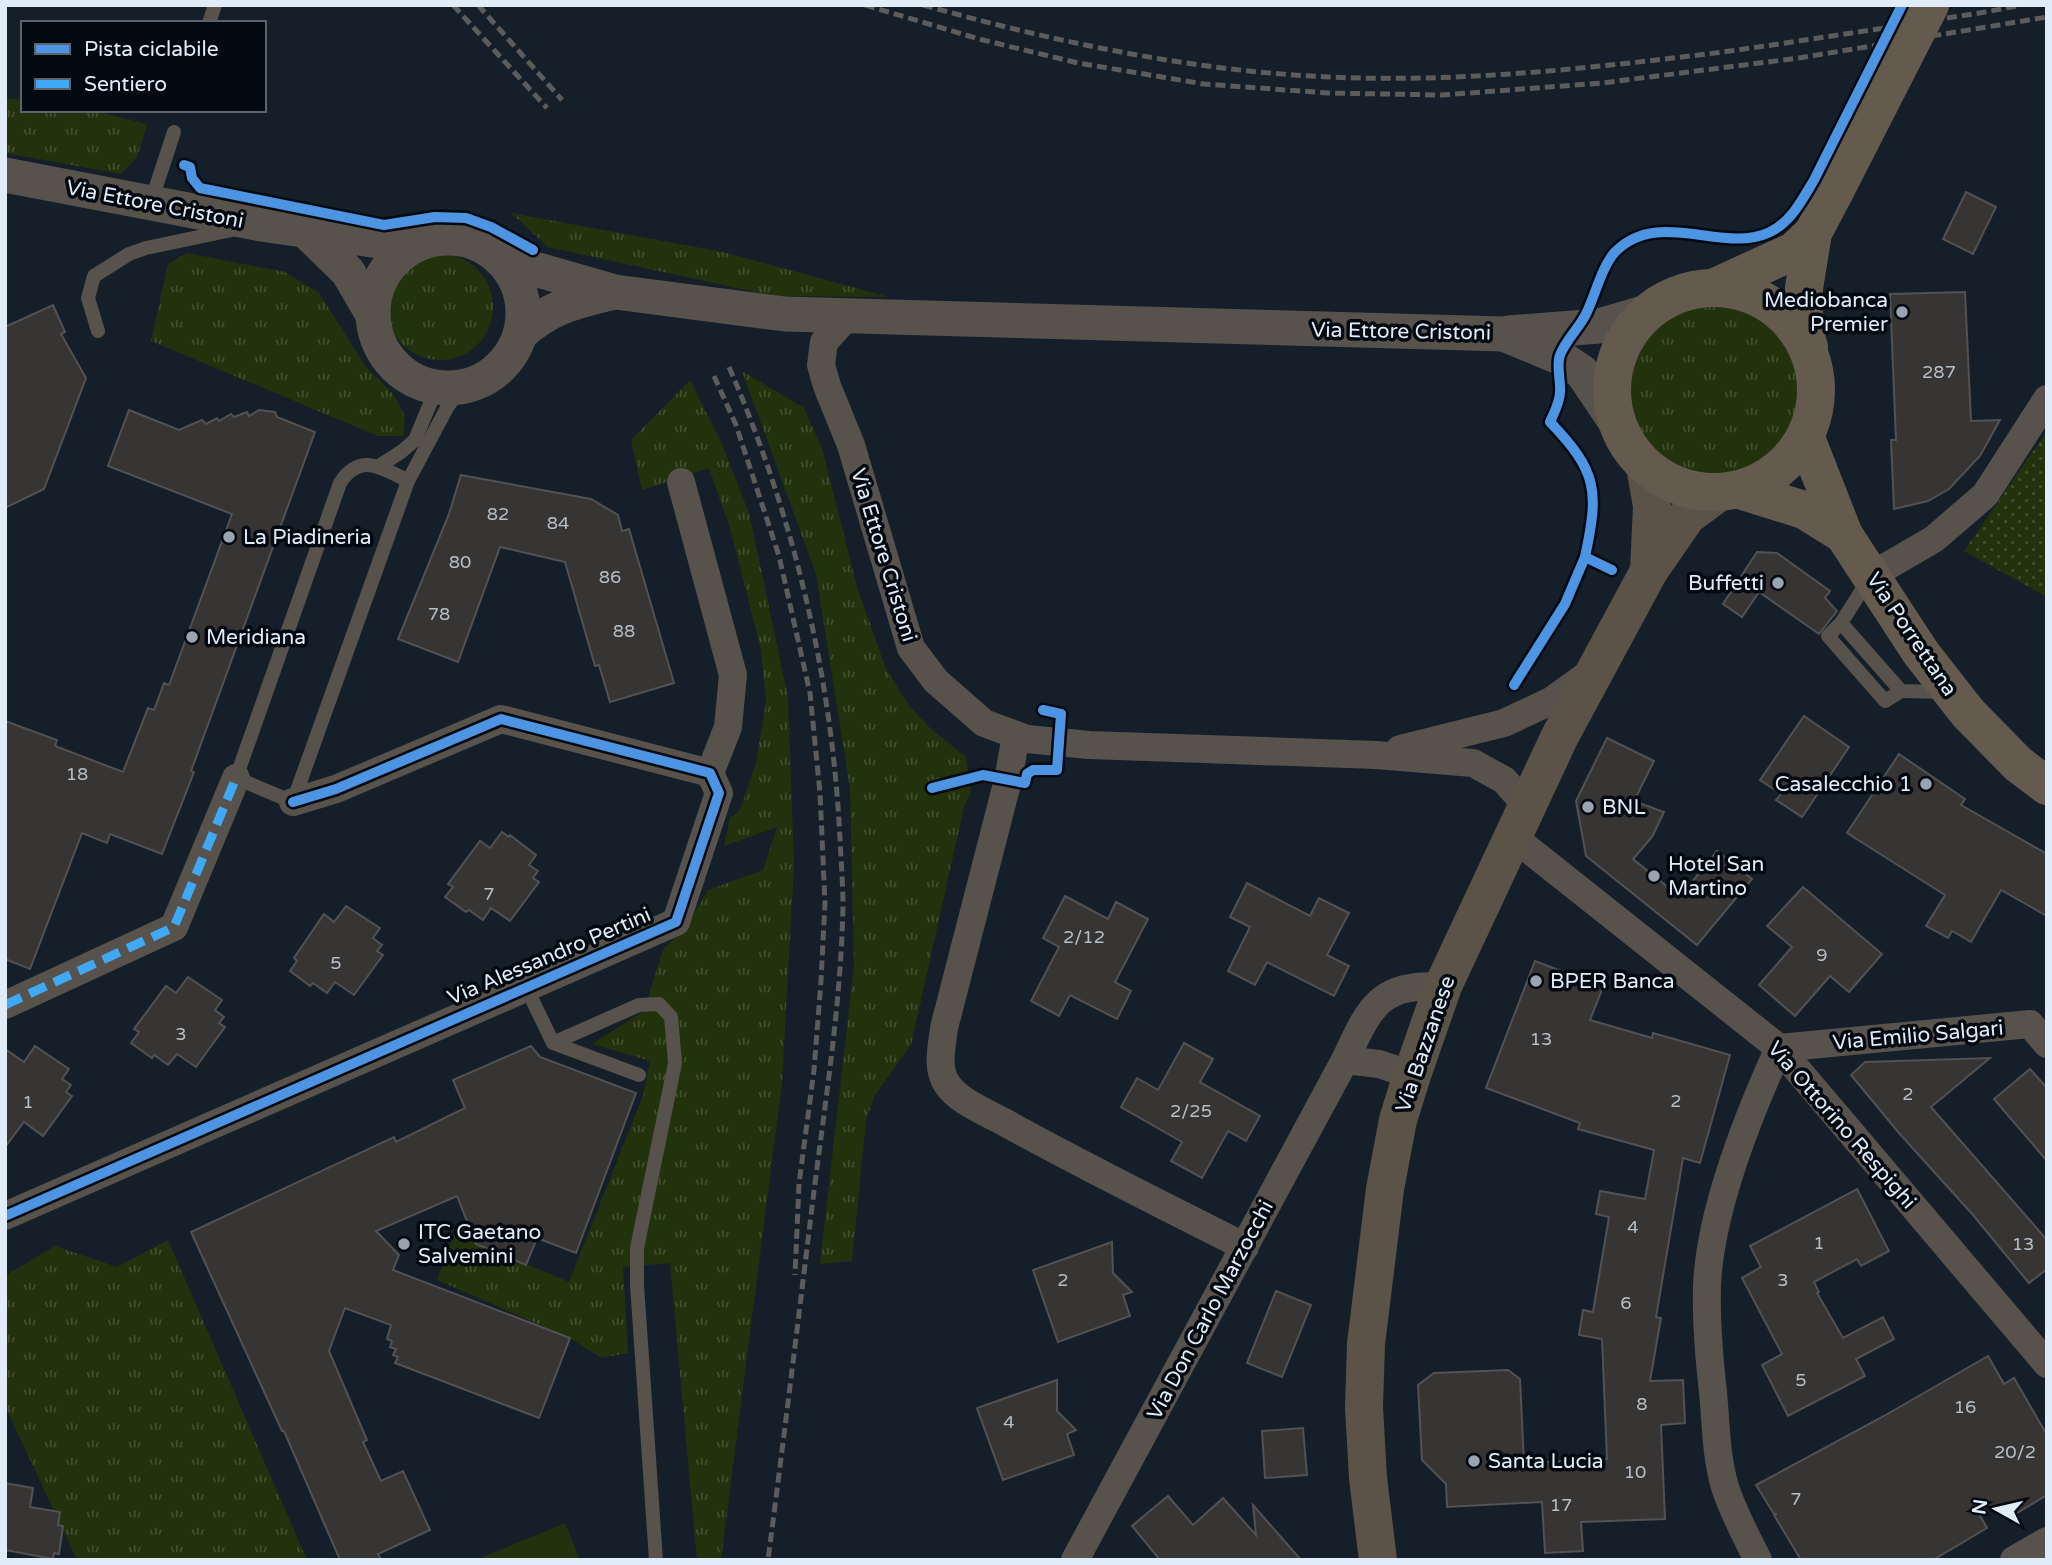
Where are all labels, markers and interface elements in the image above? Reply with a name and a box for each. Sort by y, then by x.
legend [21,21,266,112]
text: Pista ciclabile [84,37,219,62]
text: Sentiero [84,72,167,97]
street label: Via Ettore Cristoni [64,175,246,234]
place label: Mediobanca Premier [1764,288,1888,337]
marker: Mediobanca Premier [1894,304,1910,320]
street label: Via Ettore Cristoni [1311,317,1491,346]
house number: 287 [1922,361,1956,383]
street label: Via Ettore Cristoni [845,465,922,645]
house number: 82 [487,503,509,525]
house number: 84 [547,512,569,534]
place label: La Piadineria [243,525,372,550]
marker: La Piadineria [221,529,237,545]
house number: 80 [449,551,471,573]
house number: 86 [599,566,621,588]
street label: Via Porrettana [1861,568,1962,701]
place label: Buffetti [1688,571,1764,596]
marker: Buffetti [1770,575,1786,591]
house number: 78 [428,603,450,625]
house number: 88 [613,620,635,642]
place label: Meridiana [206,625,306,650]
marker: Meridiana [184,629,200,645]
house number: 18 [66,763,88,785]
place label: Casalecchio 1 [1775,772,1912,797]
marker: Casalecchio 1 [1918,776,1934,792]
place label: BNL [1602,795,1646,820]
marker: BNL [1580,799,1596,815]
place label: Hotel San Martino [1668,852,1764,901]
marker: Hotel San Martino [1646,868,1662,884]
house number: 7 [483,883,495,905]
street label: Via Alessandro Pertini [444,902,655,1011]
house number: 2/12 [1063,926,1105,948]
house number: 9 [1816,944,1828,966]
house number: 5 [330,952,342,974]
place label: BPER Banca [1550,969,1675,994]
street label: Via Bazzanese [1390,973,1461,1116]
marker: BPER Banca [1528,973,1544,989]
street label: Via Emilio Salgari [1831,1016,2005,1055]
house number: 3 [175,1023,187,1045]
house number: 13 [1530,1028,1552,1050]
street label: Via Ottorino Respighi [1762,1037,1921,1214]
house number: 2 [1902,1083,1914,1105]
house number: 2 [1670,1090,1682,1112]
house number: 1 [22,1091,34,1113]
house number: 2/25 [1170,1100,1212,1122]
street label: Via Don Carlo Marzocchi [1142,1196,1279,1424]
house number: 4 [1627,1216,1639,1238]
place label: ITC Gaetano Salvemini [418,1220,541,1269]
house number: 1 [1813,1232,1825,1254]
house number: 13 [2012,1233,2034,1255]
marker: ITC Gaetano Salvemini [396,1236,412,1252]
house number: 2 [1057,1269,1069,1291]
house number: 3 [1777,1269,1789,1291]
house number: 6 [1620,1292,1632,1314]
house number: 5 [1795,1369,1807,1391]
house number: 8 [1636,1393,1648,1415]
house number: 16 [1954,1396,1976,1418]
house number: 4 [1003,1411,1015,1433]
house number: 20/2 [1994,1441,2036,1463]
place label: Santa Lucia [1488,1449,1604,1474]
marker: Santa Lucia [1466,1453,1482,1469]
house number: 10 [1624,1461,1646,1483]
north arrow [1961,1474,2031,1544]
house number: 7 [1790,1488,1802,1510]
house number: 17 [1550,1494,1572,1516]
text: N [1968,1498,1992,1516]

